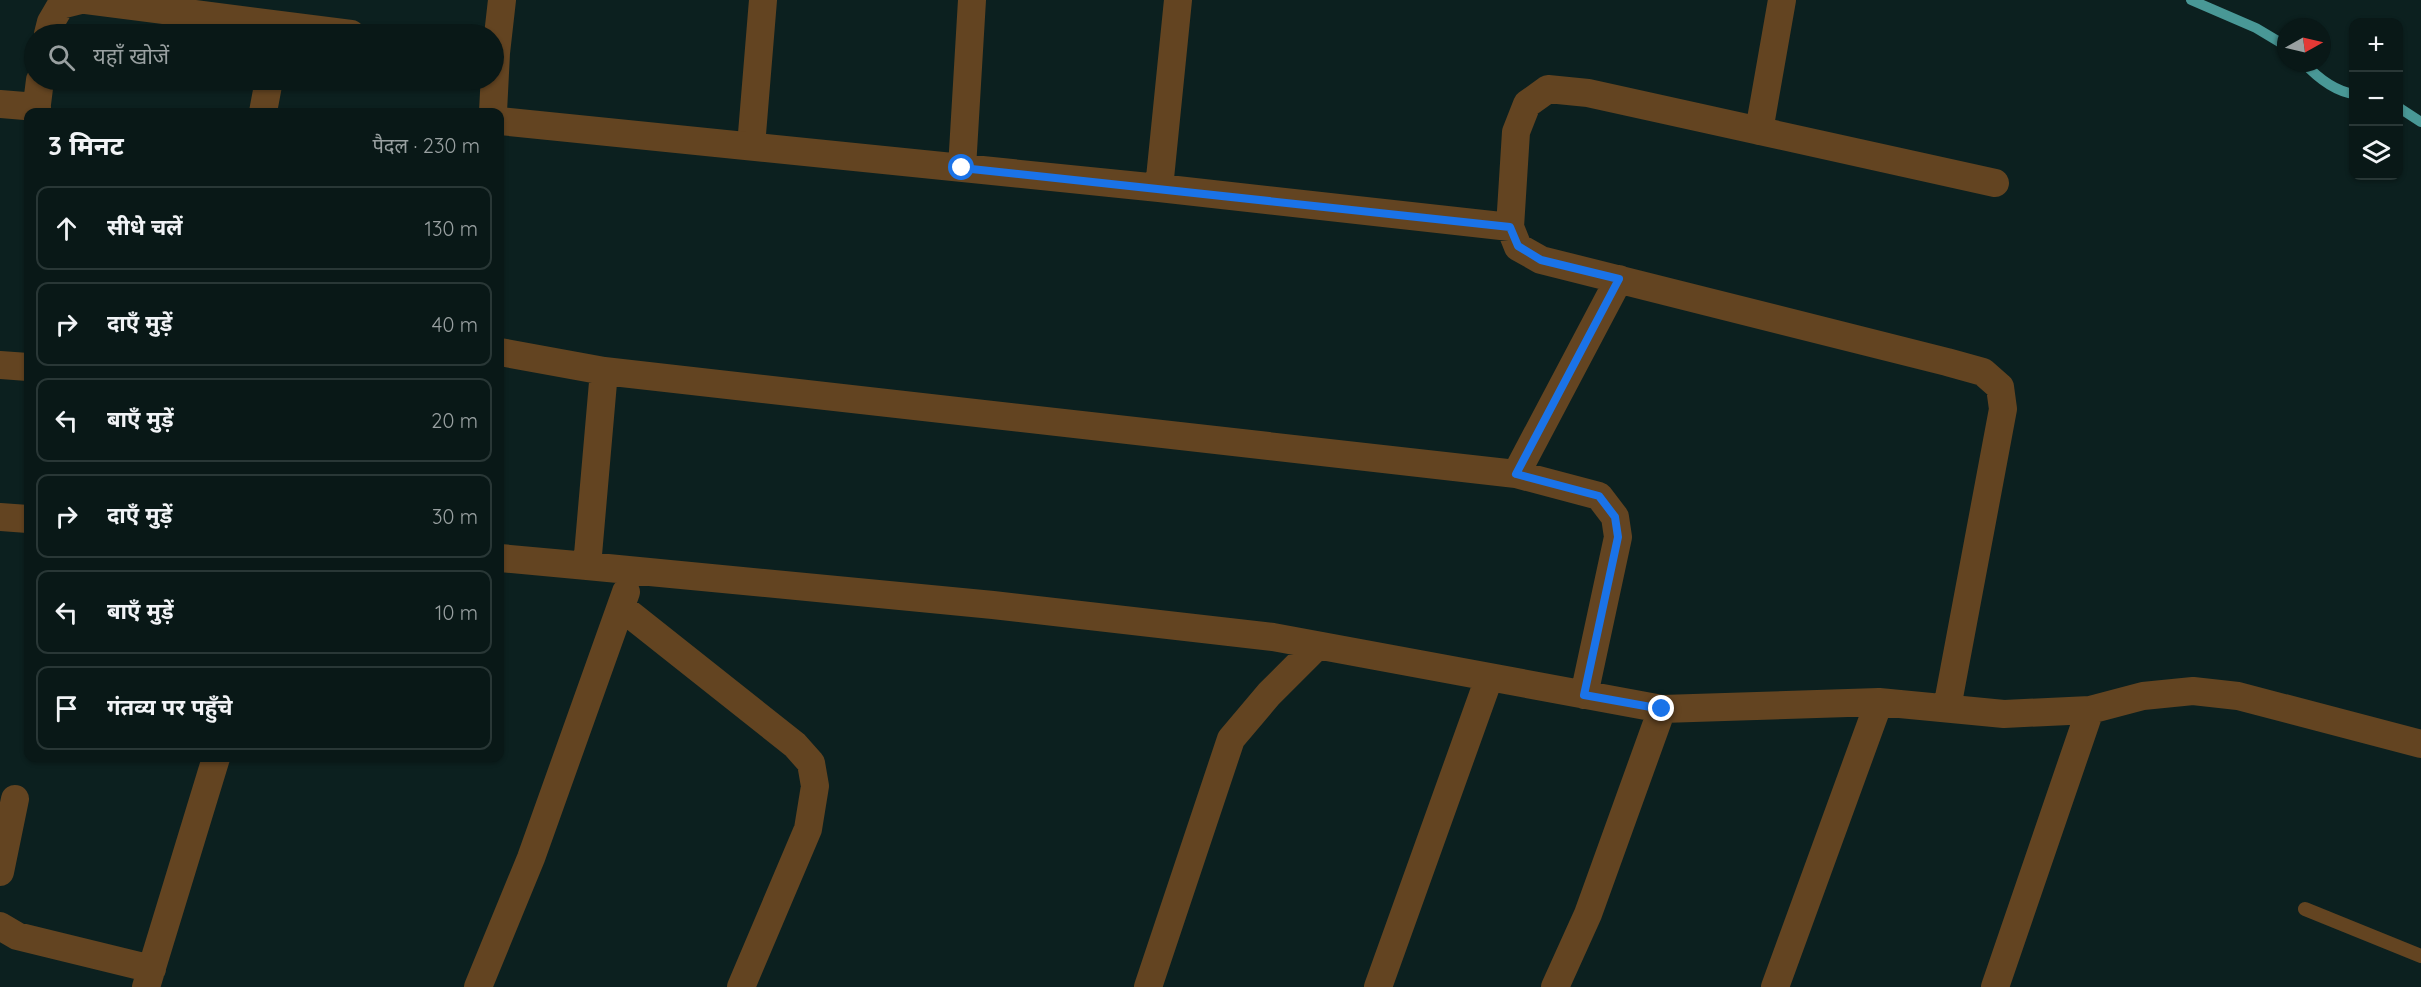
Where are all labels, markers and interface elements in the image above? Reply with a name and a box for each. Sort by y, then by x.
north arrow [2277,18,2331,72]
map controls [2349,18,2403,180]
button: + [2349,18,2403,72]
search box [24,24,504,90]
icon: search [45,41,78,74]
text: यहाँ खोजें [93,42,169,70]
button: − [2349,72,2403,126]
button: layers [2349,126,2403,180]
text: 3 मिनट [48,129,124,162]
text: पैदल · 230 m [372,133,480,158]
route start [948,154,974,180]
icon: ahead [50,212,83,245]
text: सीधे चलें [107,213,183,241]
text: 130 m [425,216,478,241]
icon: right [50,308,83,341]
text: दाएँ मुड़ें [107,309,172,337]
text: 40 m [432,312,478,337]
icon: left [50,404,83,437]
text: बाएँ मुड़ें [107,405,173,433]
text: 20 m [431,408,478,433]
icon: right [50,500,83,533]
text: दाएँ मुड़ें [107,501,172,529]
text: 30 m [432,504,478,529]
icon: left [50,596,83,629]
text: बाएँ मुड़ें [107,597,173,625]
text: 10 m [435,600,478,625]
icon: arrive [50,692,83,725]
text: गंतव्य पर पहुँचे [107,693,232,721]
route end [1648,695,1674,721]

